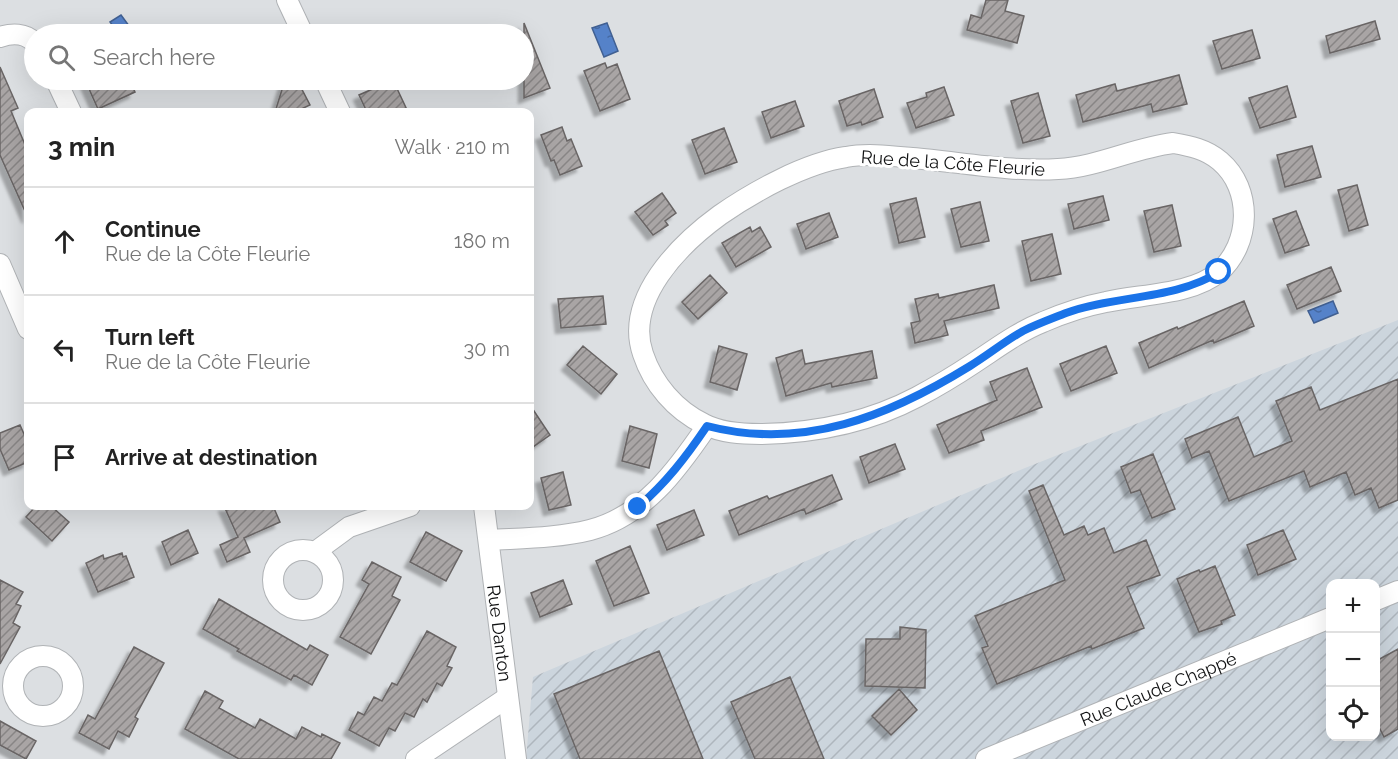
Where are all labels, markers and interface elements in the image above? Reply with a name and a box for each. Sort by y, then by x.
search box [24,24,534,90]
icon: search [45,41,78,74]
text: Search here [93,44,215,70]
text: 3 min [48,132,115,162]
text: Walk · 210 m [395,135,510,159]
street label: Rue de la Côte Fleurie [860,146,1046,180]
text: Continue [105,216,201,242]
icon: ahead [48,225,81,258]
text: 180 m [454,229,510,253]
text: Rue de la Côte Fleurie [105,242,310,266]
route start [1205,258,1231,284]
text: Turn left [105,324,195,350]
icon: left [48,333,81,366]
text: 30 m [464,337,510,361]
text: Rue de la Côte Fleurie [105,350,310,374]
icon: arrive [48,441,81,474]
text: Arrive at destination [105,444,318,470]
route end [624,493,650,519]
map controls [1326,579,1380,741]
button: + [1326,579,1380,633]
street label: Rue Danton [484,583,517,683]
button: − [1326,633,1380,687]
street label: Rue Claude Chappé [1077,647,1240,730]
button: locate [1326,687,1380,741]

